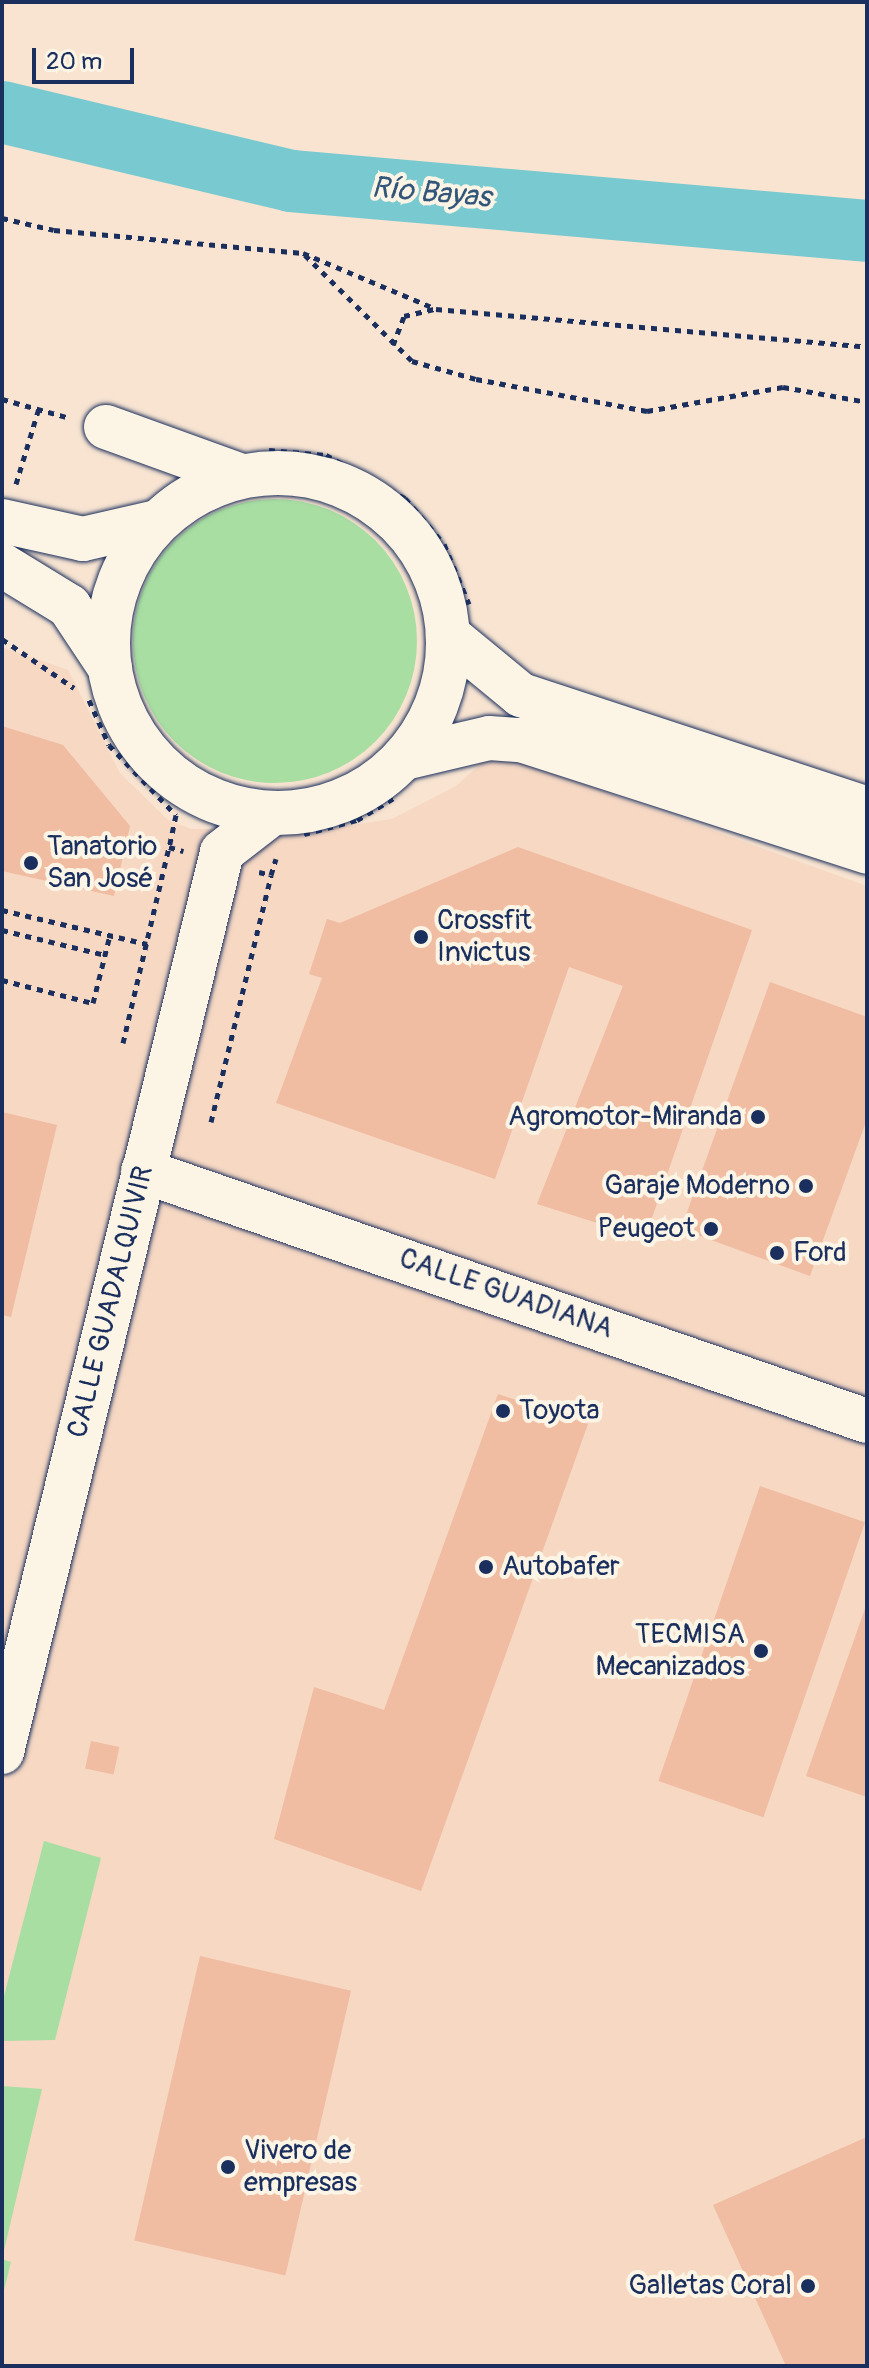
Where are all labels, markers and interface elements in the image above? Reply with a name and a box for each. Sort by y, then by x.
scale bar [36,32,138,82]
text: 20 m [46,47,102,76]
water label: Río Bayas [370,170,492,216]
place label: Tanatorio San José [47,830,157,896]
marker: Tanatorio San José [22,854,40,872]
place label: Crossfit Invictus [437,904,531,970]
marker: Crossfit Invictus [412,928,430,946]
place label: Agromotor-Miranda [508,1100,742,1134]
marker: Agromotor-Miranda [749,1108,767,1126]
street label: CALLE GUADALQUIVIR [61,1163,161,1441]
place label: Garaje Moderno [605,1169,790,1203]
marker: Garaje Moderno [797,1177,815,1195]
place label: Peugeot [597,1212,695,1246]
marker: Peugeot [702,1220,720,1238]
place label: Ford [793,1236,847,1270]
street label: CALLE GUADIANA [395,1242,617,1346]
marker: Ford [768,1244,786,1262]
place label: Toyota [519,1394,600,1428]
marker: Toyota [494,1402,512,1420]
place label: Autobafer [502,1550,620,1584]
marker: Autobafer [477,1558,495,1576]
place label: TECMISA Mecanizados [595,1618,745,1684]
marker: TECMISA Mecanizados [752,1642,770,1660]
place label: Vivero de empresas [244,2134,357,2200]
marker: Vivero de empresas [219,2158,237,2176]
place label: Galletas Coral [628,2269,792,2303]
marker: Galletas Coral [799,2277,817,2295]

